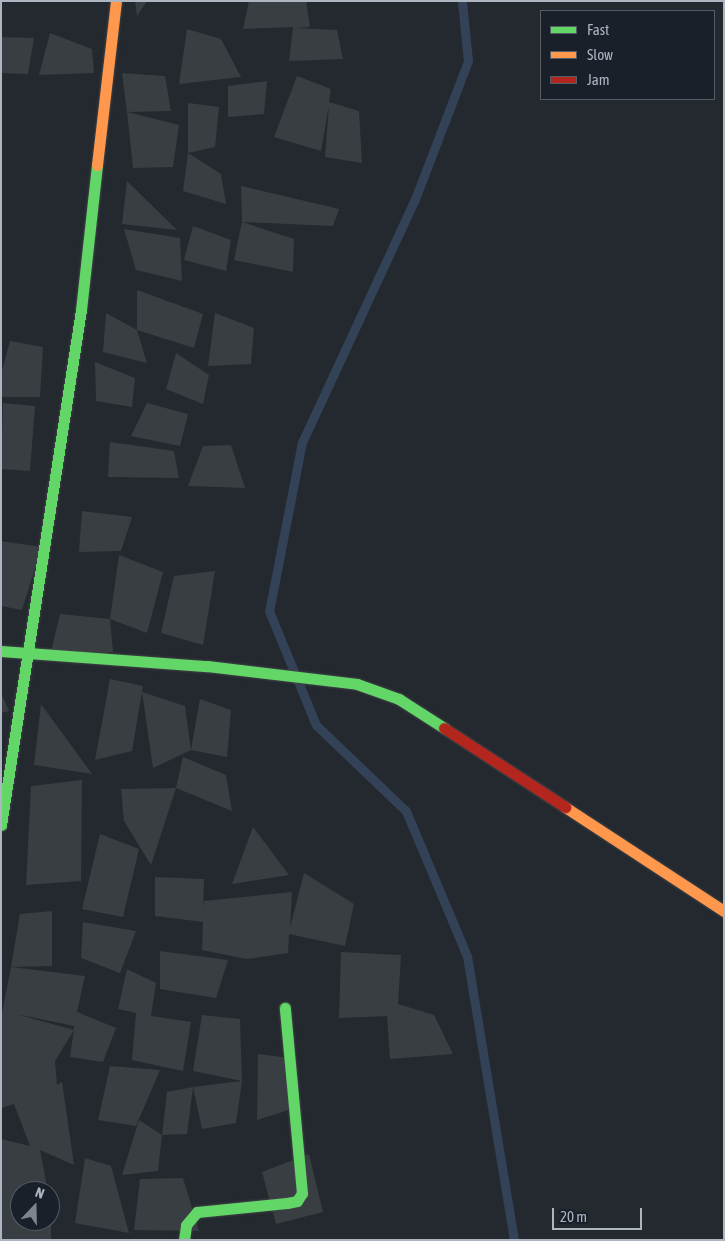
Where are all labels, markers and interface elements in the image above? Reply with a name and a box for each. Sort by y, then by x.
legend [540,10,715,100]
text: Fast [587,21,609,38]
text: Slow [587,46,613,63]
text: Jam [587,71,610,88]
north arrow [10,1181,60,1231]
text: N [33,1184,47,1202]
scale bar [555,1198,645,1230]
text: 20 m [560,1208,587,1225]

